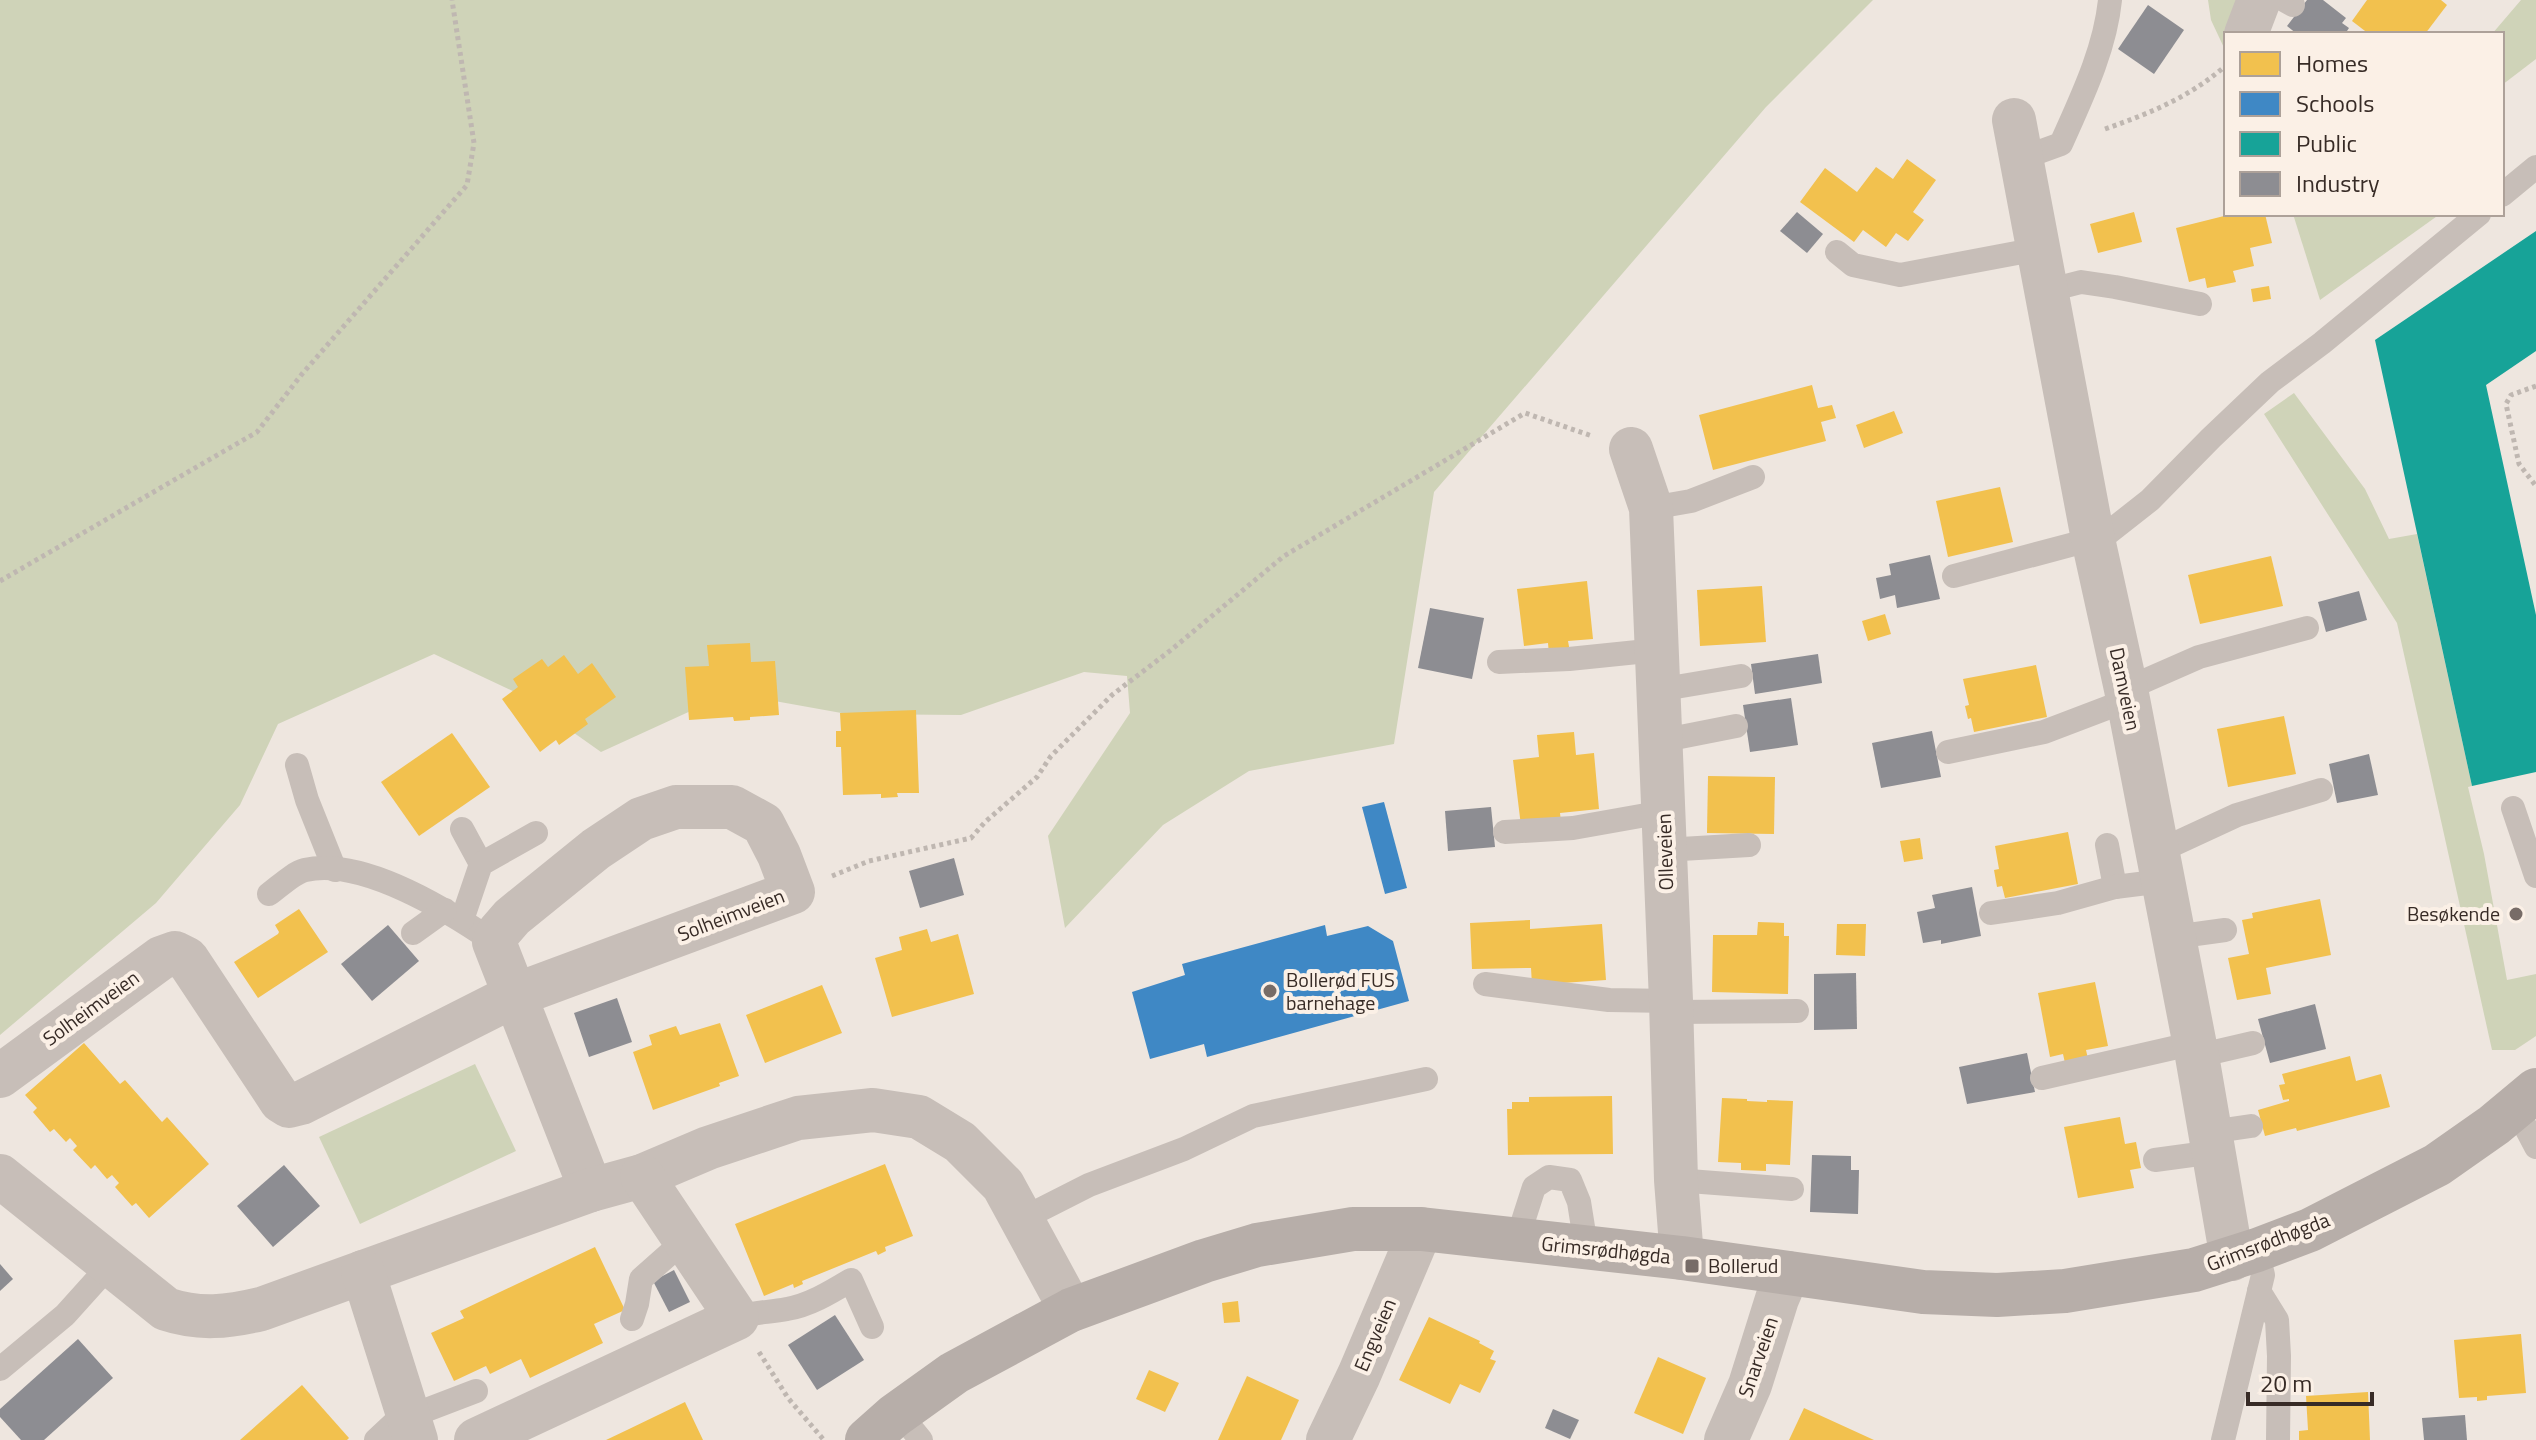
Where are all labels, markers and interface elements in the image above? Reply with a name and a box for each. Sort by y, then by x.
legend [2224,32,2504,216]
text: Homes [2296,45,2368,81]
text: Schools [2296,85,2374,121]
text: Public [2296,125,2357,161]
text: Industry [2296,165,2380,201]
street label: Damveien [2102,644,2149,733]
street label: Olleveien [1648,813,1681,891]
street label: Solheimveien [673,880,789,949]
place label: Besøkende [2407,898,2500,929]
marker: Besøkende [2507,905,2525,923]
street label: Solheimveien [36,962,145,1053]
place label: Bollerød FUS barnehage [1286,964,1395,1018]
marker: Bollerød FUS barnehage [1261,982,1279,1000]
street label: Grimsrødhøgda [2202,1204,2334,1279]
street label: Grimsrødhøgda [1540,1227,1672,1272]
place label: Bollerud [1708,1250,1778,1281]
marker: Bollerud [1683,1257,1701,1275]
street label: Engveien [1345,1293,1404,1376]
street label: Snarveien [1729,1312,1786,1401]
scale bar [2248,1356,2372,1406]
text: 20 m [2260,1365,2312,1401]

